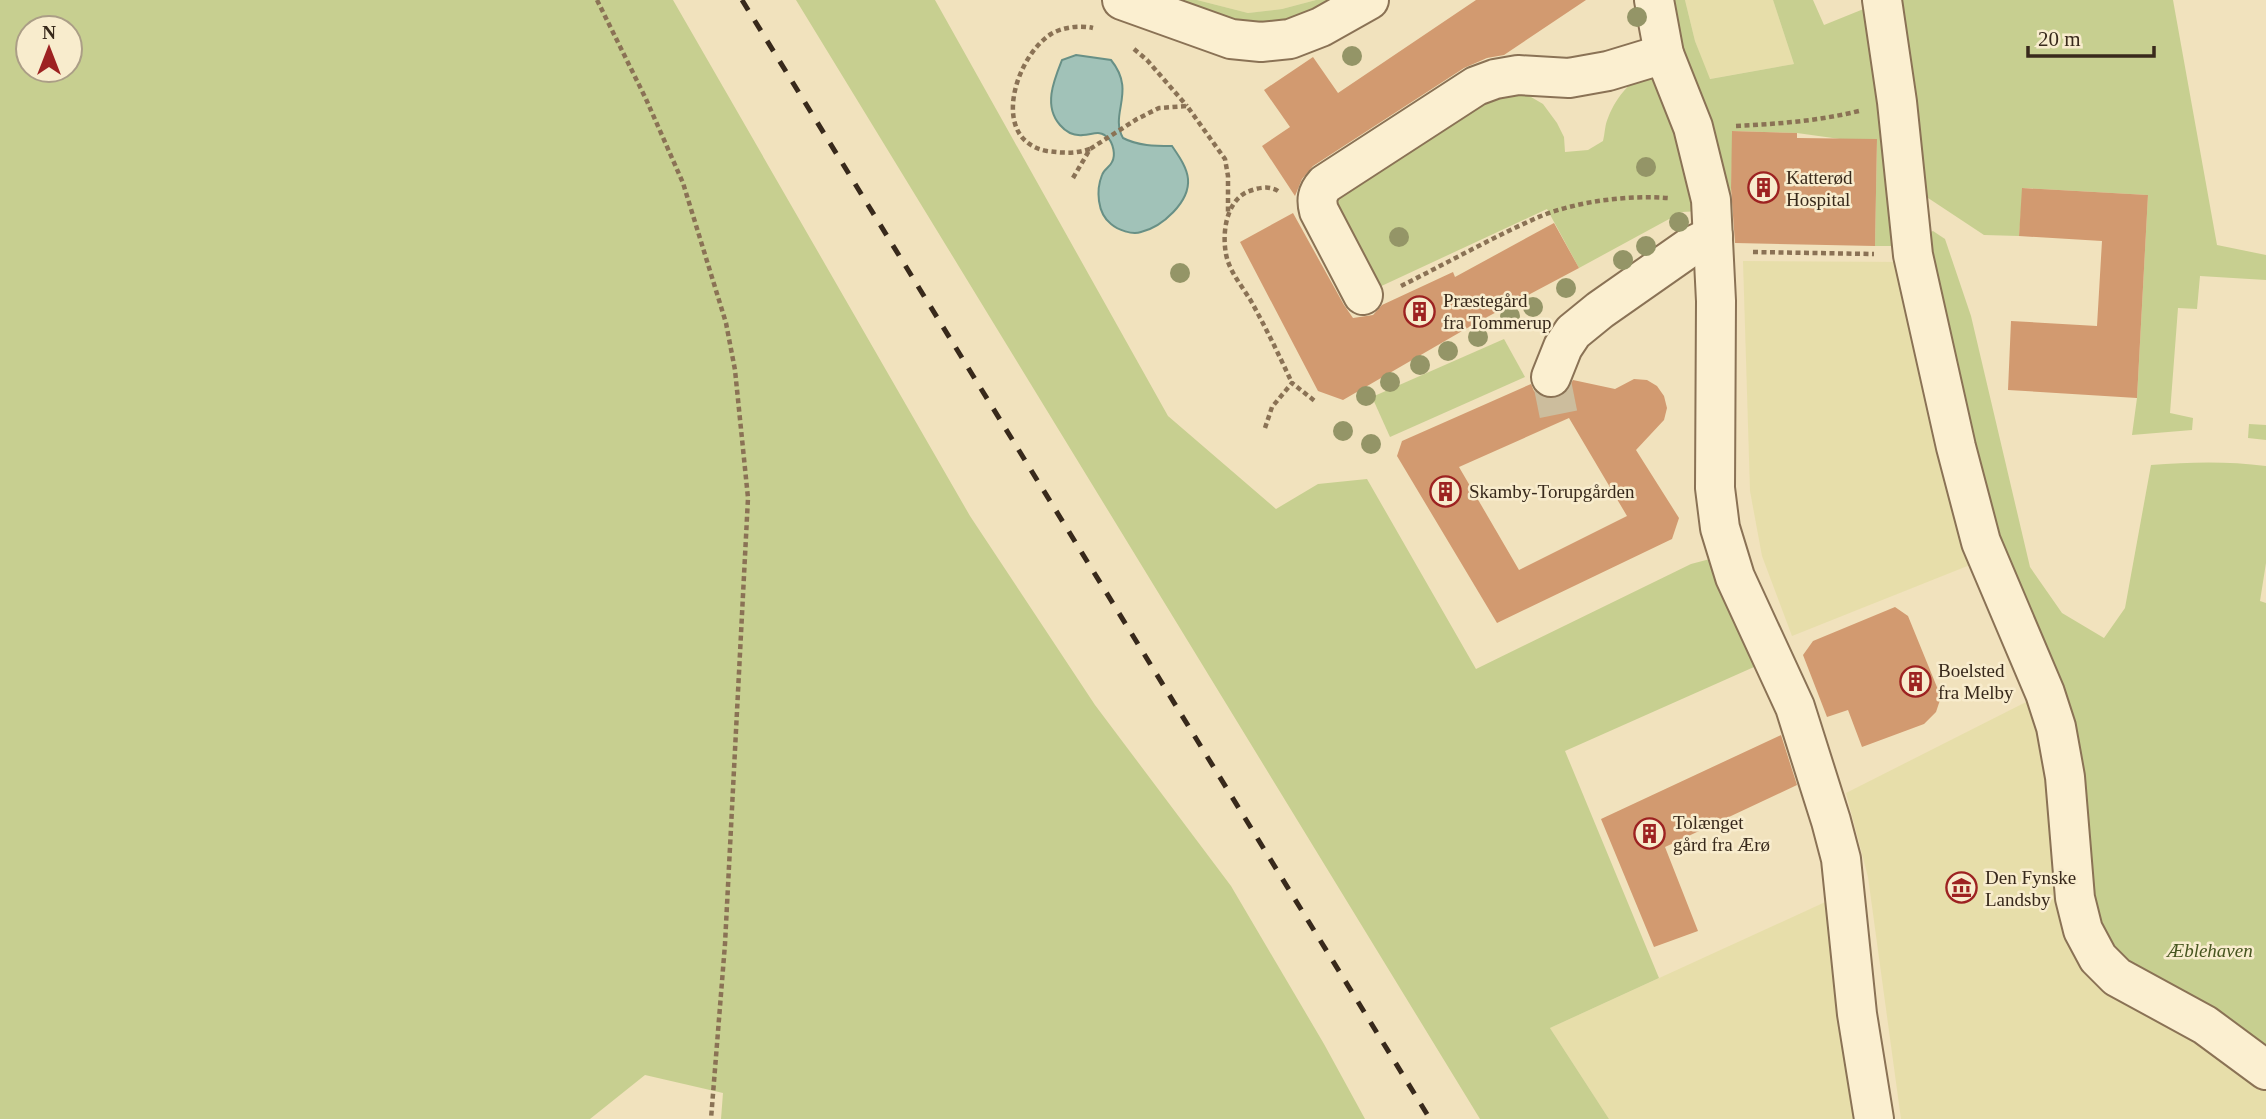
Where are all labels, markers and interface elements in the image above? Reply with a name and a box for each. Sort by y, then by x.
north arrow [14,14,84,84]
scale bar [2028,14,2154,58]
text: N [42,22,56,43]
text: 20 m [2038,27,2081,51]
place label: Katterød Hospital [1786,167,1853,210]
building icon: Katterød Hospital [1746,171,1780,205]
place label: Præstegård fra Tommerup [1443,290,1552,333]
building icon: Præstegård fra Tommerup [1403,294,1437,328]
building icon: Skamby-Torupgården [1429,474,1463,508]
place label: Skamby-Torupgården [1469,481,1635,502]
place label: Boelsted fra Melby [1938,660,2014,703]
building icon: Boelsted fra Melby [1898,664,1932,698]
place label: Tolænget gård fra Ærø [1673,812,1770,855]
building icon: Tolænget gård fra Ærø [1633,816,1667,850]
place label: Den Fynske Landsby [1985,867,2076,910]
museum icon: Den Fynske Landsby [1945,871,1979,905]
park label: Æblehaven [2165,940,2253,961]

